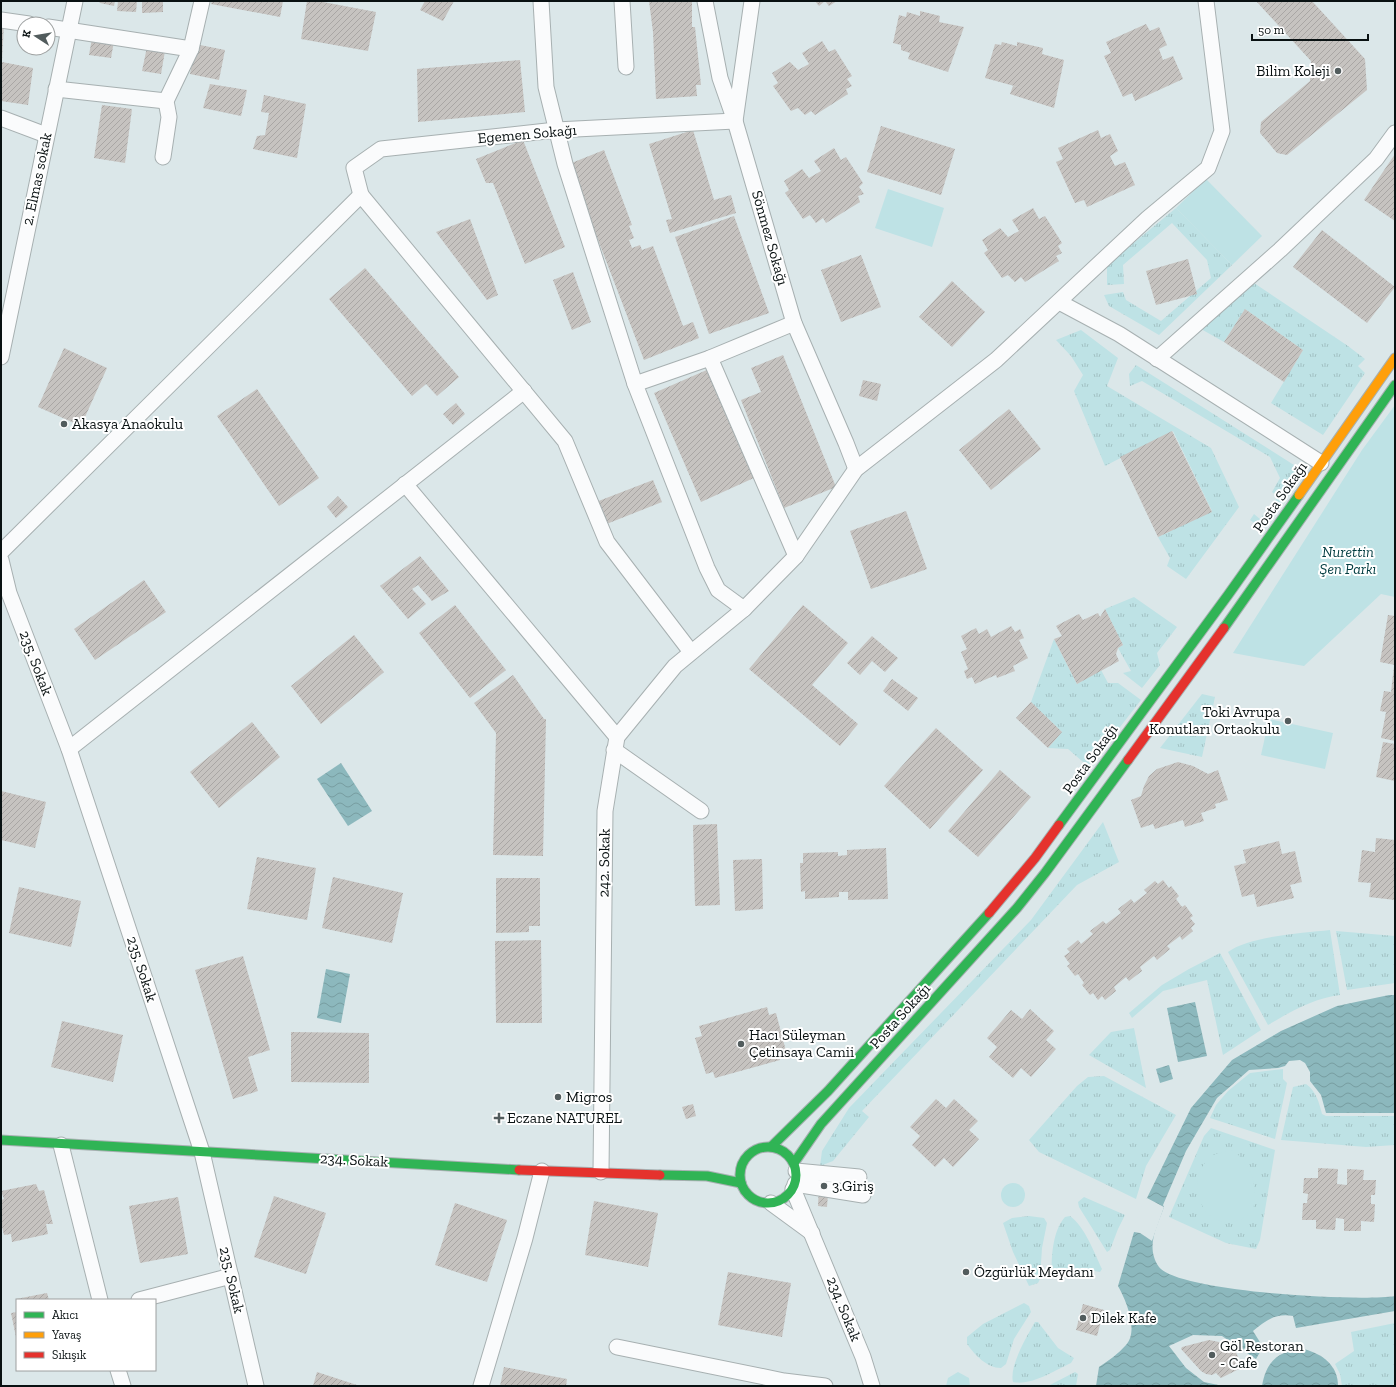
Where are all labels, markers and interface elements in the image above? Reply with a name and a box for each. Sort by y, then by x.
north arrow [16,16,56,56]
scale bar [1252,16,1368,42]
text: 50 m [1258,23,1285,37]
text: K [20,28,34,39]
place label: Bilim Koleji [1256,62,1330,80]
marker: Bilim Koleji [1333,66,1343,76]
street label: Egemen Sokağı [477,121,577,147]
street label: 2. Elmas sokak [18,131,56,227]
street label: Sönmez Sokağı [748,189,792,287]
place label: Akasya Anaokulu [72,415,184,433]
marker: Akasya Anaokulu [59,419,69,429]
street label: Posta Sokağı [1249,458,1311,536]
park label: Nurettin Şen Parkı [1320,543,1377,578]
street label: 235. Sokak [15,628,57,698]
place label: Toki Avrupa Konutları Ortaokulu [1149,703,1281,738]
marker: Toki Avrupa Konutları Ortaokulu [1283,716,1293,726]
street label: Posta Sokağı [1059,721,1121,797]
street label: 242. Sokak [594,828,614,897]
street label: 235. Sokak [123,934,161,1004]
street label: Posta Sokağı [866,980,934,1052]
place label: Hacı Süleyman Çetinsaya Camii [749,1026,854,1061]
marker: Hacı Süleyman Çetinsaya Camii [736,1039,746,1049]
place label: Migros [566,1088,612,1106]
marker: Migros [553,1092,563,1102]
place label: Eczane NATUREL [507,1109,622,1127]
marker: Eczane NATUREL [494,1113,504,1123]
street label: 234. Sokak [319,1149,389,1171]
place label: 3.Giriş [832,1177,874,1195]
marker: 3.Giriş [819,1181,829,1191]
street label: 235. Sokak [216,1245,248,1315]
place label: Özgürlük Meydanı [974,1263,1094,1281]
marker: Özgürlük Meydanı [961,1267,971,1277]
street label: 234. Sokak [823,1274,865,1344]
legend [16,1299,156,1371]
text: Akıcı [52,1308,79,1322]
place label: Dilek Kafe [1091,1309,1157,1327]
marker: Dilek Kafe [1078,1313,1088,1323]
text: Yavaş [51,1328,81,1342]
place label: Göl Restoran - Cafe [1220,1337,1304,1372]
text: Sıkışık [52,1348,87,1362]
marker: Göl Restoran - Cafe [1207,1350,1217,1360]

